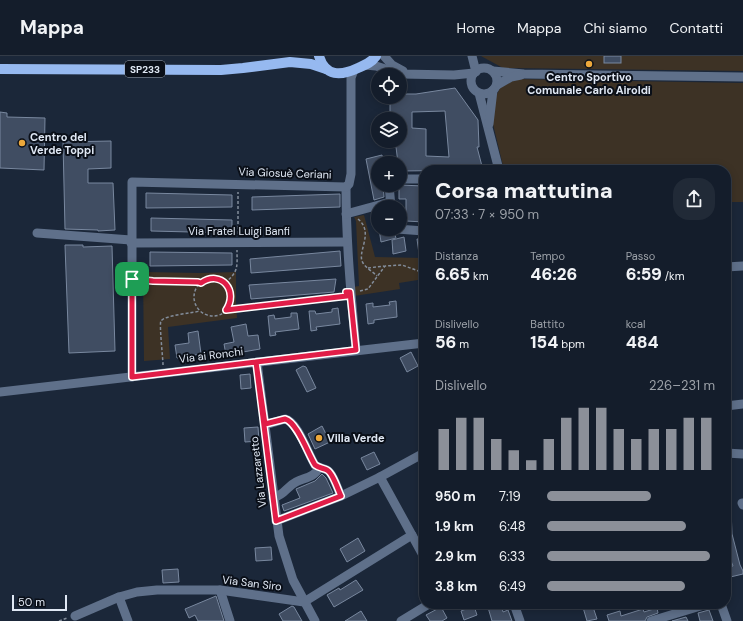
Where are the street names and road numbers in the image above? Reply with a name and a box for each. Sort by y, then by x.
road number: SP233 [125,61,165,77]
street label: Via Giosuè Ceriani [238,164,332,182]
street label: Via Fratel Luigi Banfi [188,224,290,238]
street label: Via ai Ronchi [178,344,244,366]
street label: Via Lazzaretto [247,436,269,508]
street label: Via San Siro [221,572,283,594]

